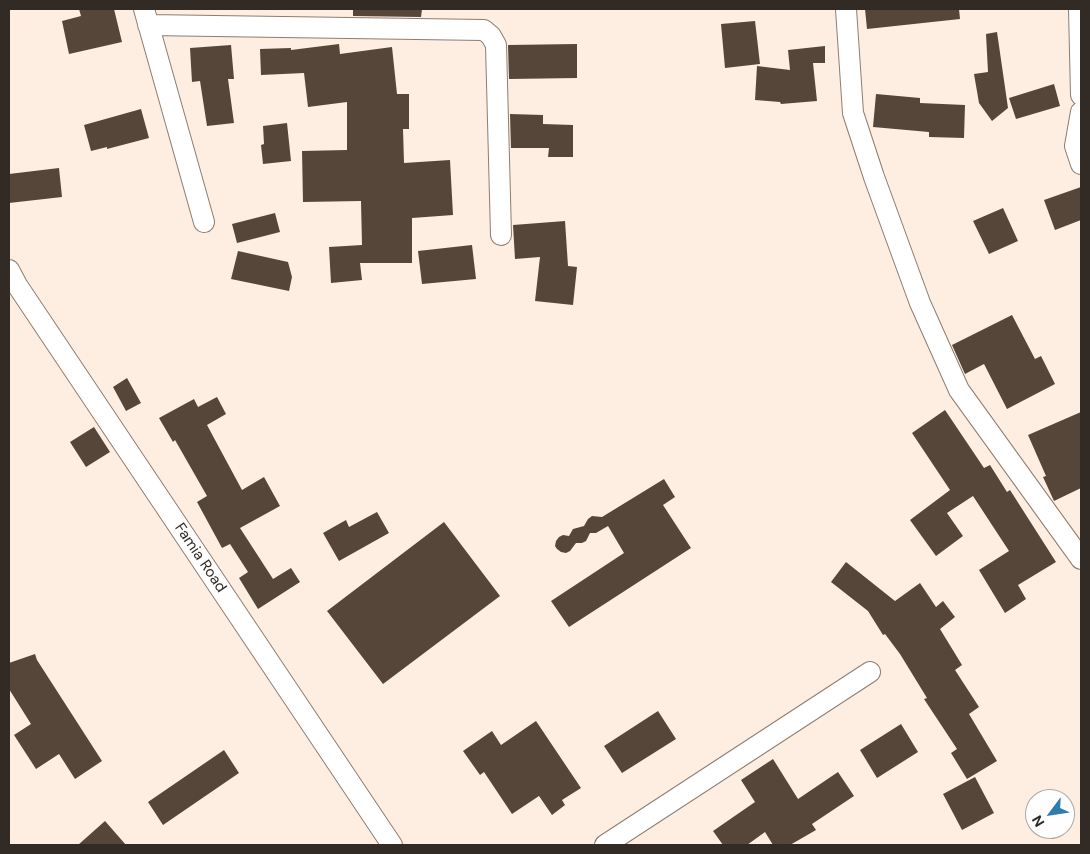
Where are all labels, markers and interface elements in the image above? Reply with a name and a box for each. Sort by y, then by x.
street label: Famia Road [170,520,230,596]
north arrow [1025,789,1075,839]
text: N [1028,812,1048,830]

